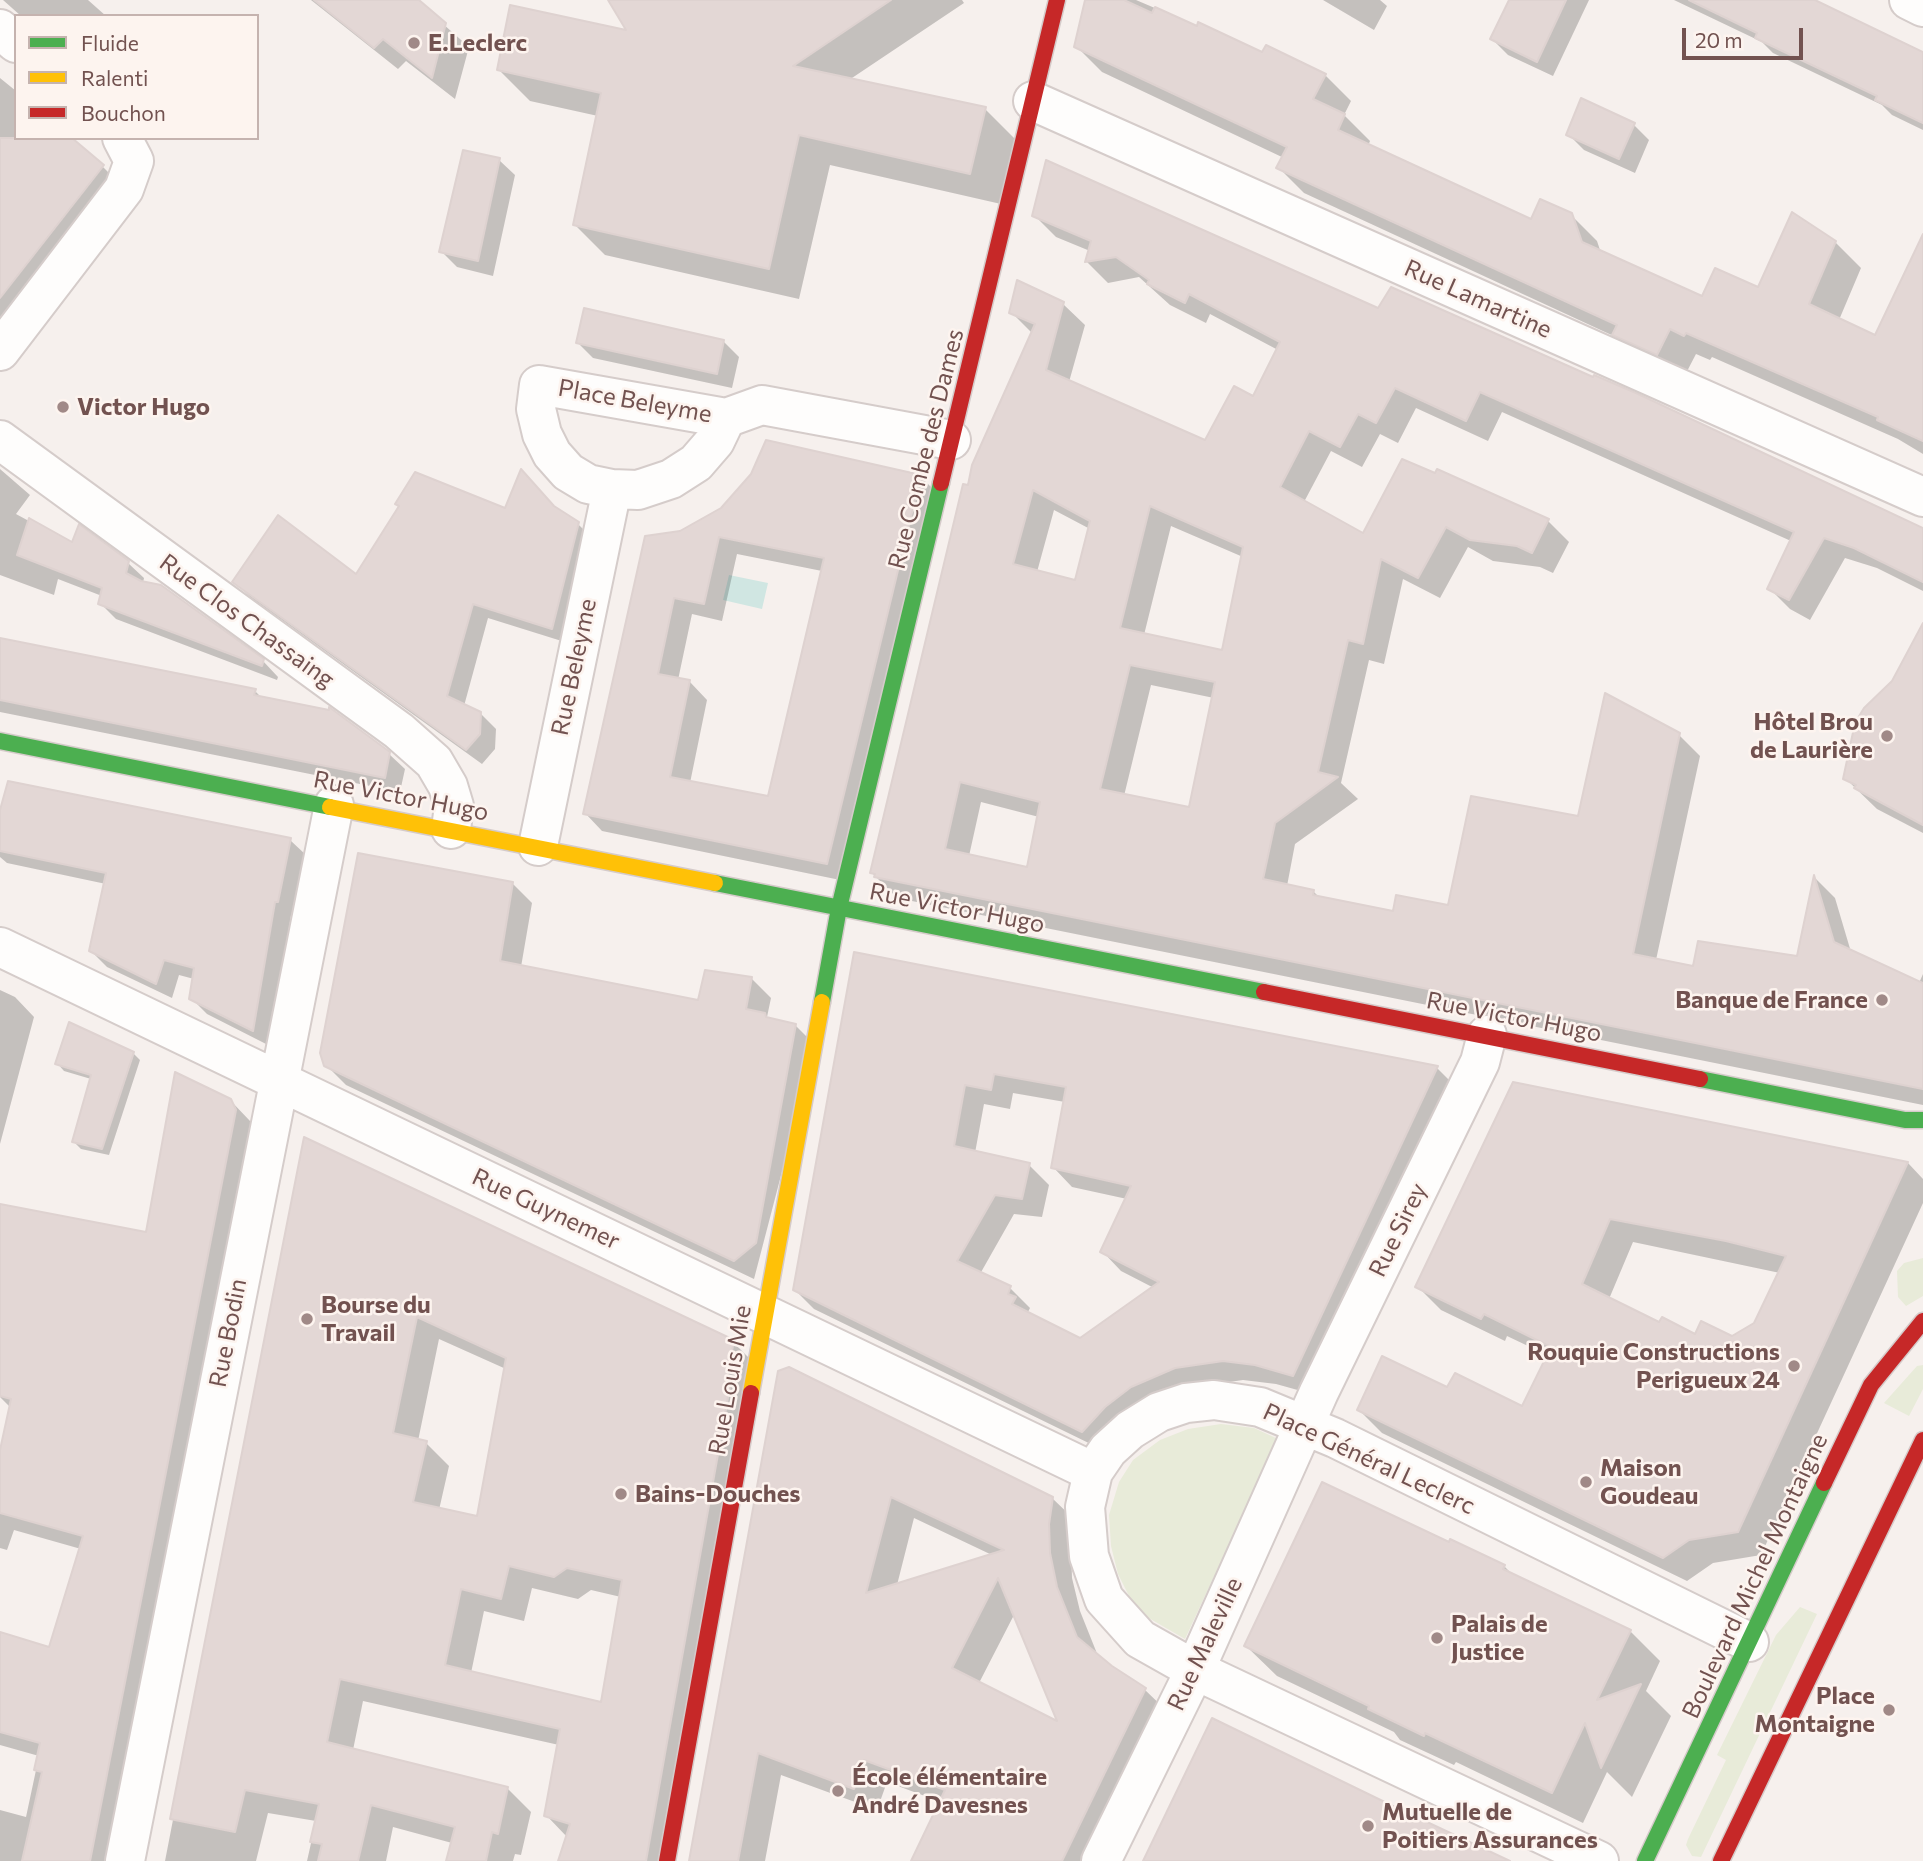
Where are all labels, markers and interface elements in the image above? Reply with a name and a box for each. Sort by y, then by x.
legend [14,14,259,140]
scale bar [1685,14,1806,58]
text: 20 m [1695,27,1743,52]
place label: E.Leclerc [428,29,527,57]
text: Fluide [81,30,139,55]
marker: E.Leclerc [406,35,422,51]
text: Ralenti [81,65,148,90]
text: Bouchon [81,100,166,125]
street label: Rue Lamartine [1400,254,1556,344]
street label: Rue Combe des Dames [882,326,970,572]
street label: Place Beleyme [556,373,714,429]
place label: Victor Hugo [77,393,210,421]
marker: Victor Hugo [55,399,71,415]
street label: Rue Clos Chassaing [154,548,340,694]
street label: Rue Beleyme [545,596,603,738]
place label: Hôtel Brou de Laurière [1750,708,1873,764]
marker: Hôtel Brou de Laurière [1879,728,1895,744]
street label: Rue Victor Hugo [311,765,491,827]
street label: Rue Victor Hugo [867,877,1047,939]
street label: Rue Victor Hugo [1424,986,1604,1048]
place label: Banque de France [1675,986,1868,1014]
marker: Banque de France [1874,992,1890,1008]
street label: Rue Guynemer [468,1162,624,1256]
street label: Rue Sirey [1363,1178,1433,1282]
street label: Rue Bodin [203,1276,253,1390]
place label: Bourse du Travail [321,1291,431,1347]
street label: Rue Louis Mie [703,1303,757,1457]
marker: Bourse du Travail [299,1311,315,1327]
place label: Rouquie Constructions Perigueux 24 [1527,1338,1780,1394]
marker: Rouquie Constructions Perigueux 24 [1786,1358,1802,1374]
street label: Place Général Leclerc [1259,1397,1479,1521]
street label: Boulevard Michel Montaigne [1676,1429,1834,1723]
place label: Maison Goudeau [1600,1454,1699,1510]
marker: Maison Goudeau [1578,1474,1594,1490]
place label: Bains-Douches [635,1480,800,1508]
marker: Bains-Douches [613,1486,629,1502]
street label: Rue Maleville [1162,1573,1248,1715]
place label: Palais de Justice [1451,1610,1548,1666]
marker: Palais de Justice [1429,1630,1445,1646]
place label: Place Montaigne [1755,1682,1875,1738]
marker: Place Montaigne [1881,1702,1897,1718]
place label: École élémentaire André Davesnes [852,1763,1047,1819]
marker: École élémentaire André Davesnes [830,1783,846,1799]
place label: Mutuelle de Poitiers Assurances [1382,1798,1598,1854]
marker: Mutuelle de Poitiers Assurances [1360,1818,1376,1834]

